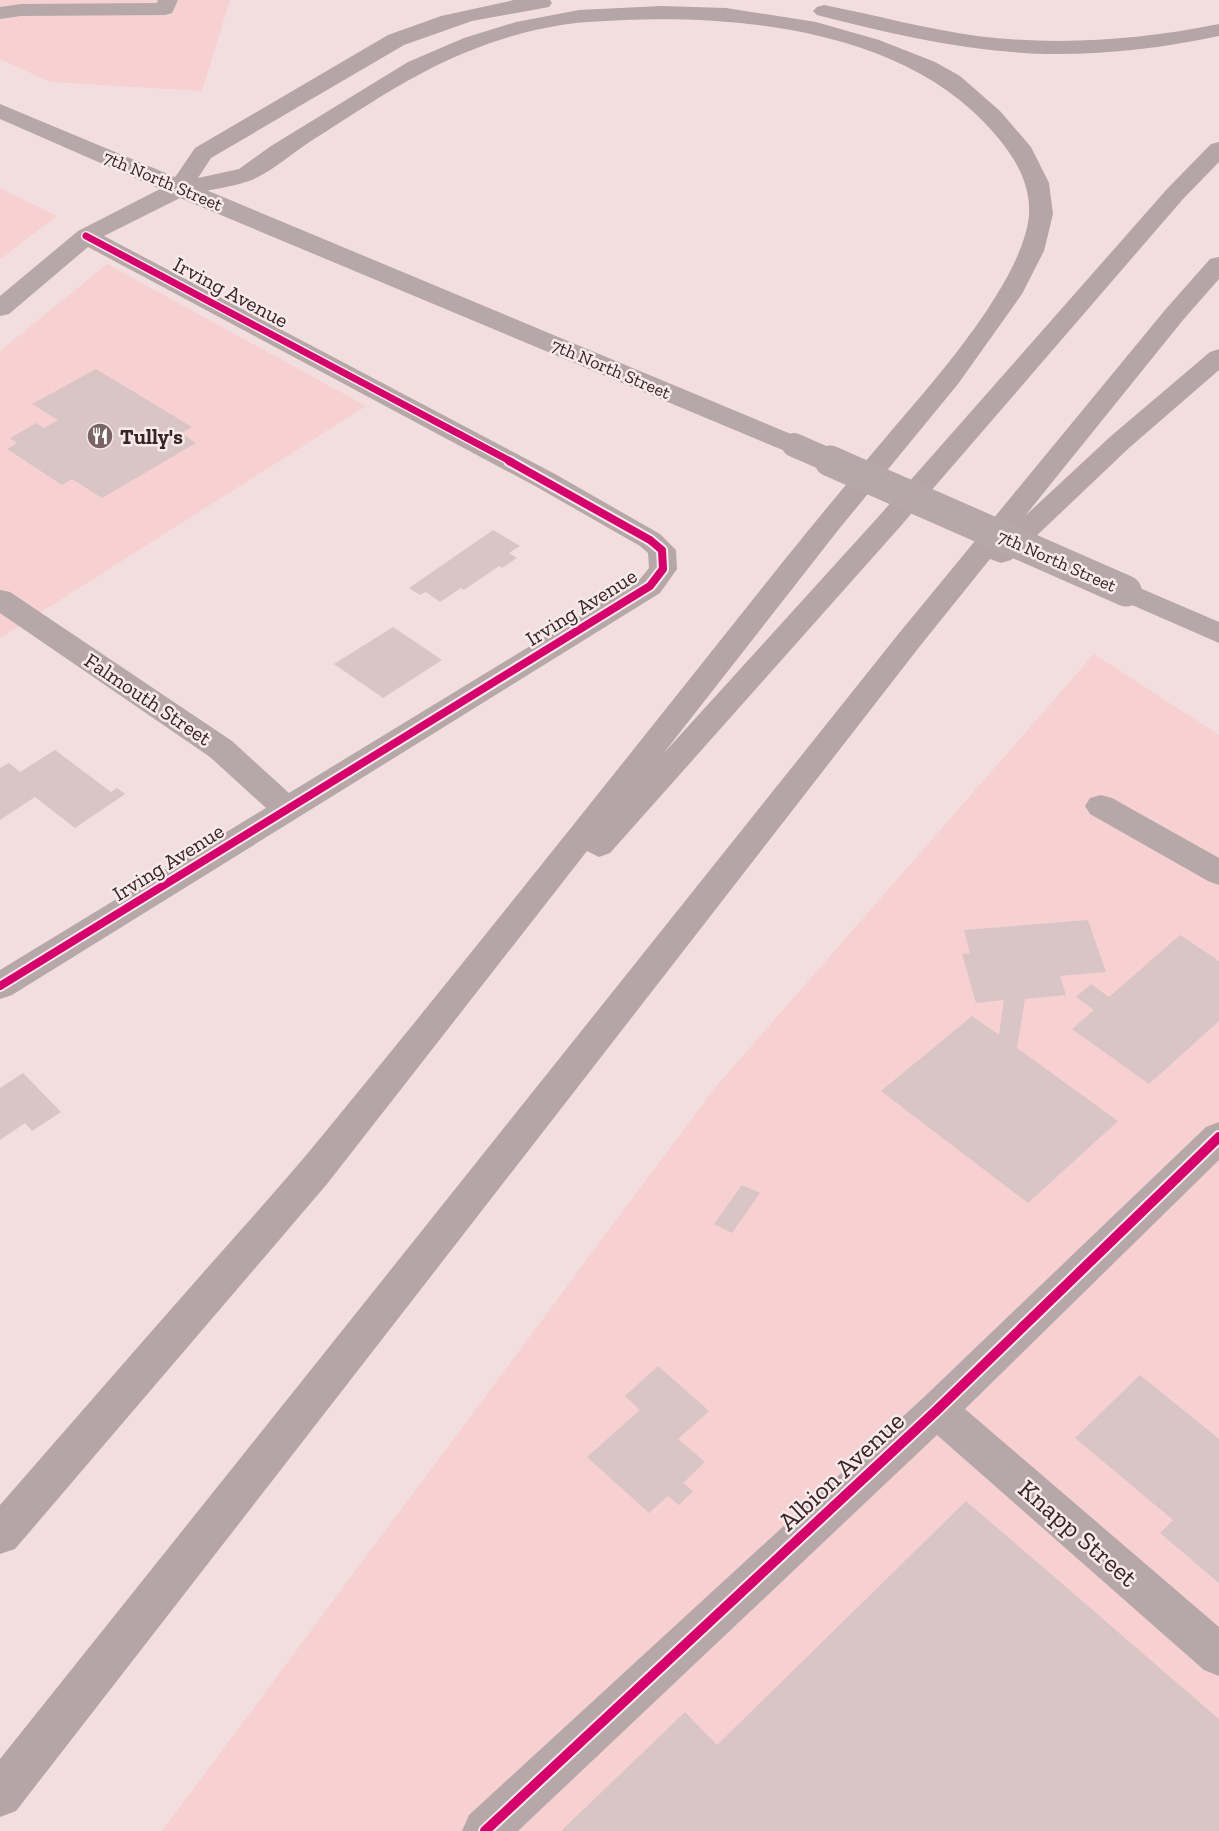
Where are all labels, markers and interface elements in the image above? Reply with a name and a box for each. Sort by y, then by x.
street label: 7th North Street [100,146,226,216]
street label: Irving Avenue [169,251,293,333]
street label: 7th North Street [548,334,674,404]
restaurant icon: Tully's [85,421,115,451]
place label: Tully's [120,424,183,449]
street label: 7th North Street [995,525,1120,597]
street label: Irving Avenue [521,563,641,651]
street label: Falmouth Street [80,647,216,751]
street label: Irving Avenue [108,818,228,906]
street label: Albion Avenue [771,1405,911,1537]
street label: Knapp Street [1012,1473,1144,1594]

